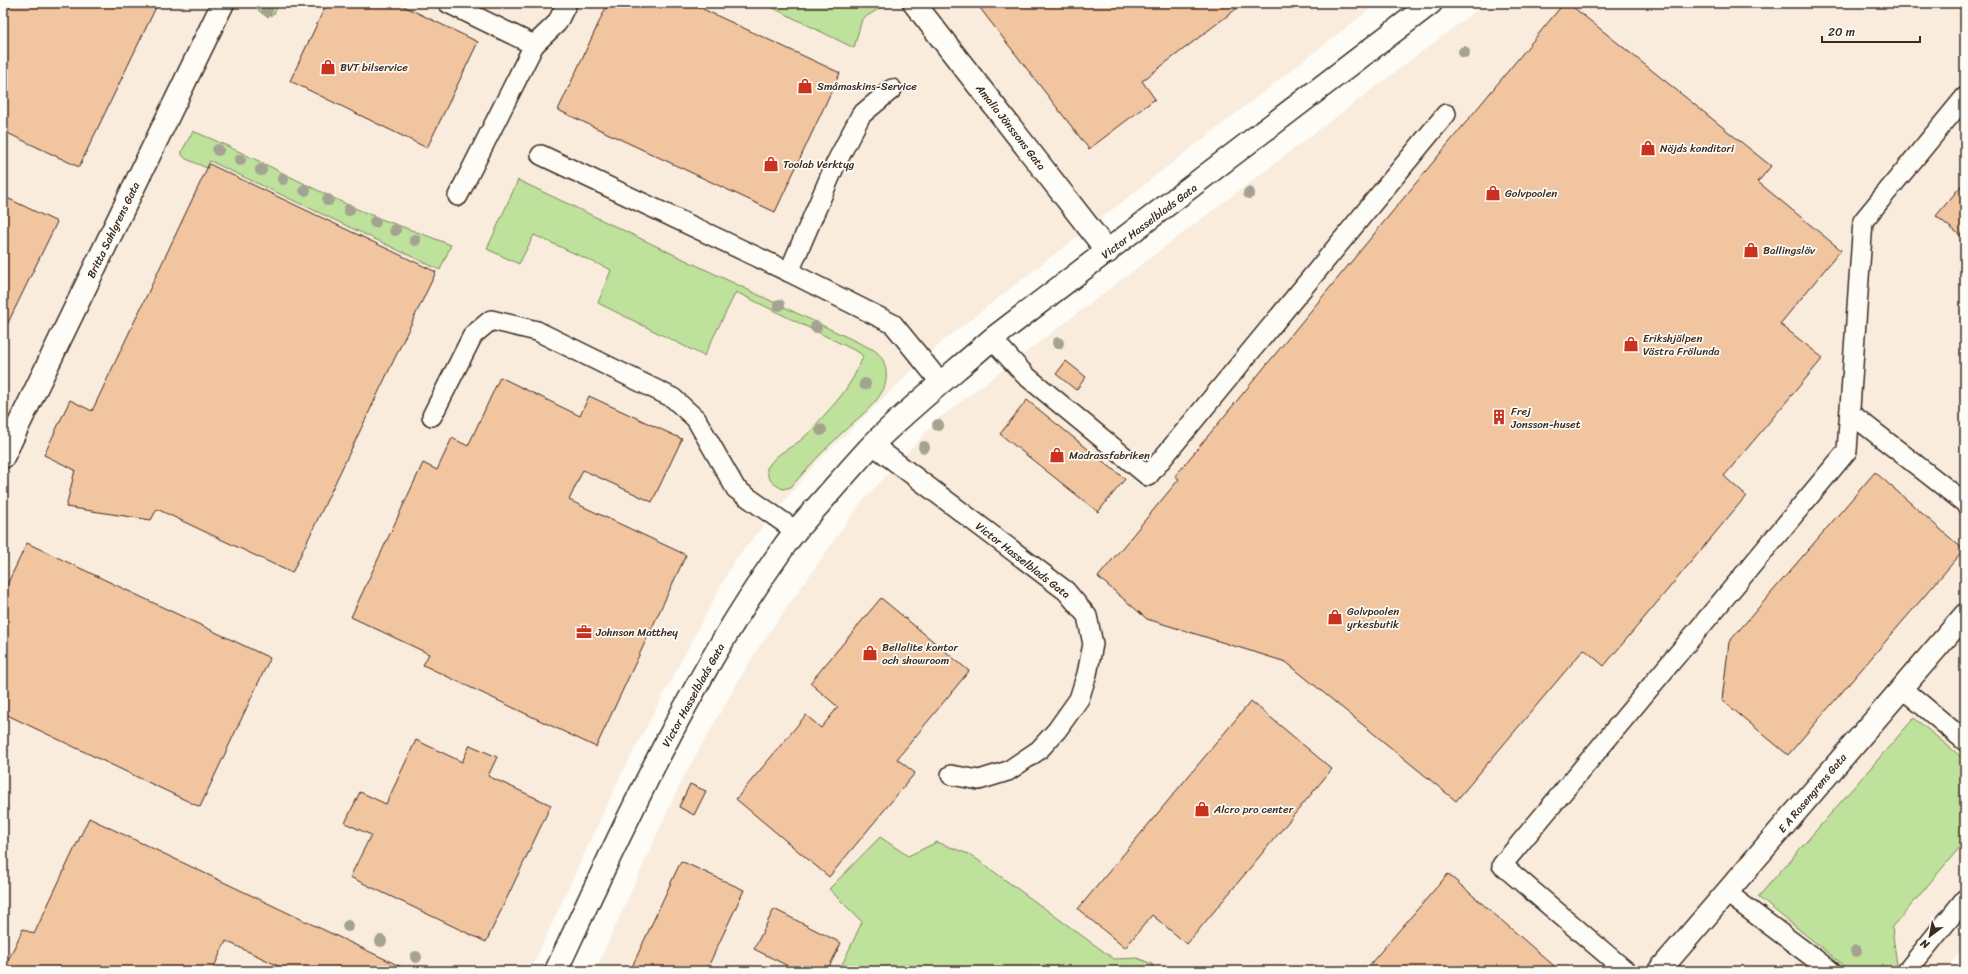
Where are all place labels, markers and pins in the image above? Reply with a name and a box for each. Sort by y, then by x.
shop icon: BVT bilservice [319,58,337,76]
place label: BVT bilservice [340,58,408,77]
shop icon: Småmaskins-Service [796,77,814,95]
place label: Småmaskins-Service [817,77,917,96]
shop icon: Nöjds konditori [1639,139,1657,157]
place label: Nöjds konditori [1660,139,1735,158]
shop icon: Toolab Verktyg [762,155,780,173]
place label: Toolab Verktyg [783,155,855,174]
shop icon: Golvpoolen [1484,184,1502,202]
place label: Golvpoolen [1505,184,1557,203]
shop icon: Ballingslöv [1742,241,1760,259]
place label: Ballingslöv [1763,241,1816,260]
place label: Erikshjälpen Västra Frölunda [1643,329,1720,361]
shop icon: Erikshjälpen Västra Frölunda [1622,335,1640,353]
place label: Frej Jonsson-huset [1510,402,1581,434]
building icon: Frej Jonsson-huset [1490,408,1508,426]
shop icon: Madrassfabriken [1048,446,1066,464]
place label: Madrassfabriken [1069,446,1150,465]
place label: Golvpoolen yrkesbutik [1347,602,1399,634]
shop icon: Golvpoolen yrkesbutik [1326,608,1344,626]
office icon: Johnson Matthey [575,623,593,641]
place label: Johnson Matthey [595,623,678,642]
place label: Bellalite kontor och showroom [882,638,960,670]
shop icon: Bellalite kontor och showroom [861,644,879,662]
shop icon: Alcro pro center [1193,800,1211,818]
place label: Alcro pro center [1213,800,1294,819]

